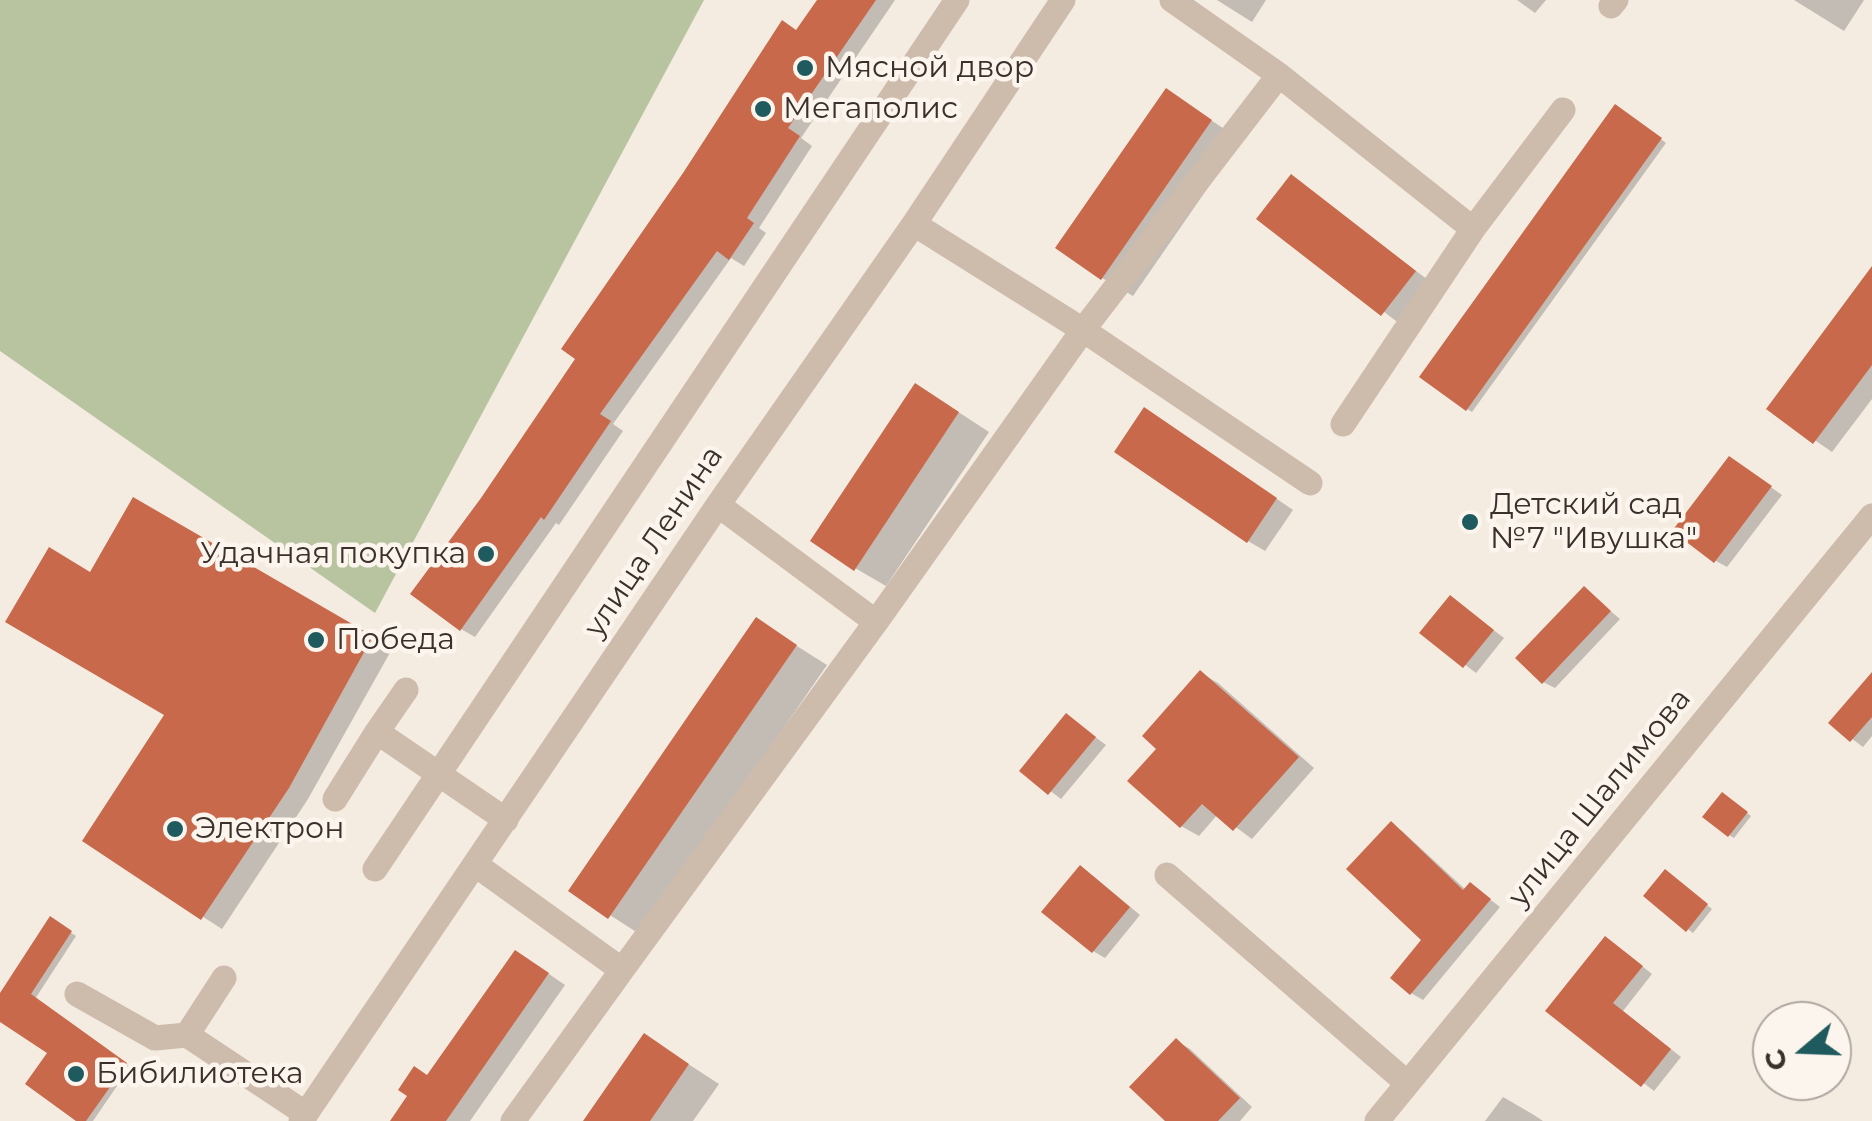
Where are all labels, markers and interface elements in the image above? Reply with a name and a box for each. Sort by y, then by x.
place label: Мясной двор [825,50,1034,86]
marker: Мясной двор [794,57,816,79]
place label: Мегаполис [783,91,958,127]
marker: Мегаполис [752,98,774,120]
street label: улица Ленина [577,440,731,644]
place label: Детский сад №7 "Ивушка" [1490,487,1697,558]
marker: Детский сад №7 "Ивушка" [1459,511,1481,533]
place label: Удачная покупка [200,536,466,572]
marker: Удачная покупка [475,543,497,565]
place label: Победа [336,622,455,658]
marker: Победа [305,629,327,651]
street label: улица Шалимова [1501,682,1699,914]
place label: Электрон [195,811,344,847]
marker: Электрон [164,818,186,840]
north arrow [1752,1001,1852,1101]
text: С [1756,1045,1795,1075]
place label: Бибилиотека [96,1056,304,1092]
marker: Бибилиотека [65,1063,87,1085]

